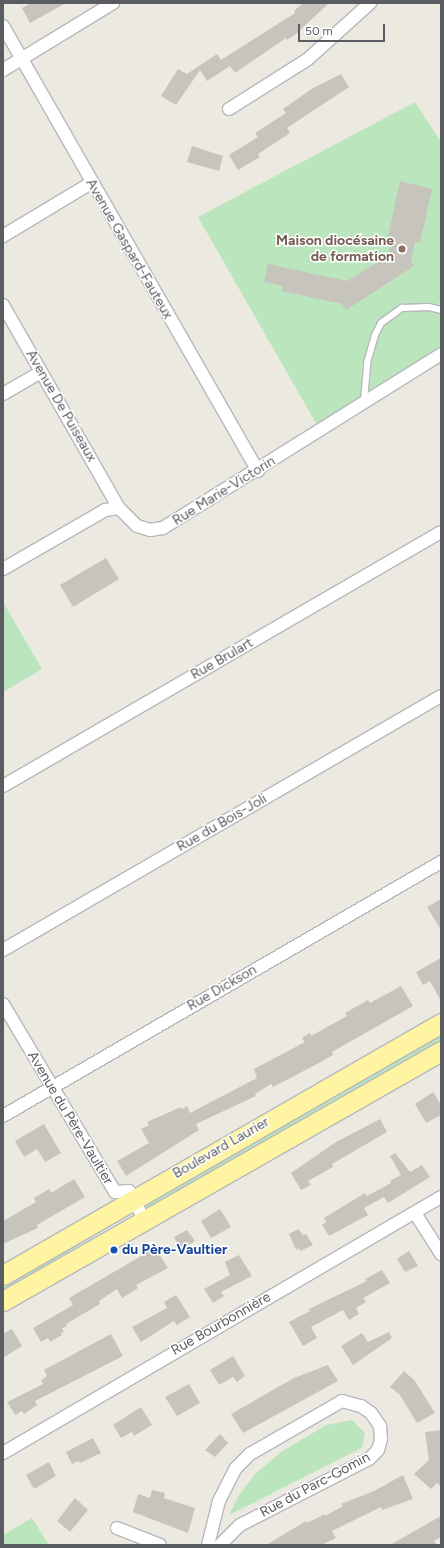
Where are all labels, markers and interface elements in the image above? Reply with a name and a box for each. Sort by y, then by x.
scale bar [300,16,387,42]
text: 50 m [305,24,333,38]
street label: Avenue Gaspard-Fauteux [82,176,176,322]
place label: Maison diocésaine de formation [276,233,394,266]
marker: Maison diocésaine de formation [397,244,407,254]
street label: Avenue De Puiseaux [22,347,100,465]
street label: Rue Marie-Victorin [170,453,278,529]
street label: Rue Brulart [188,634,256,684]
street label: Rue du Bois-Joli [174,790,270,856]
street label: Rue Dickson [184,961,260,1015]
street label: Avenue du Père-Vaultier [24,1048,116,1188]
street label: Boulevard Laurier [170,1114,272,1182]
place label: du Père-Vaultier [122,1242,227,1258]
marker: du Père-Vaultier [109,1245,119,1255]
street label: Rue Bourbonnière [168,1289,274,1359]
street label: Rue du Parc-Gomin [257,1449,373,1521]

